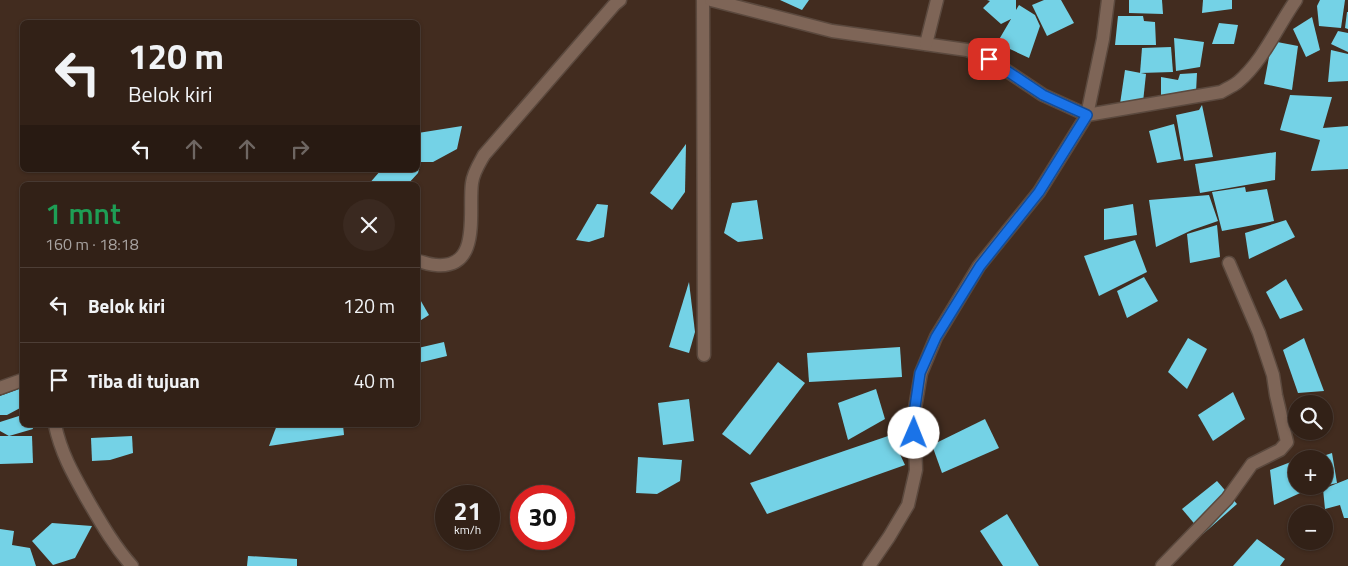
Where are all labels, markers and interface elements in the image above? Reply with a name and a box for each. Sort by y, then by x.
text: 120 m [128,29,224,83]
pin [968,38,1010,80]
icon: left [45,40,110,105]
icon: arrive [975,45,1003,73]
text: Belok kiri [128,77,213,111]
icon: left [127,135,155,163]
icon: ahead [180,135,208,163]
icon: ahead [233,135,261,163]
icon: right [286,135,314,163]
text: 1 mnt [45,190,121,236]
button: close [343,199,395,251]
text: 160 m · 18:18 [45,232,139,256]
icon: left [45,291,73,319]
text: Belok kiri [88,291,165,320]
text: 120 m [343,291,395,320]
icon: arrive [45,366,73,394]
text: Tiba di tujuan [88,366,200,395]
text: 40 m [354,366,395,395]
map controls [1288,395,1333,550]
button: search [1288,395,1333,440]
position arrow [887,406,939,458]
button: + [1288,450,1333,495]
speed limit sign: 30 [510,485,575,550]
text: 21 [453,492,482,530]
button: − [1288,505,1333,550]
text: km/h [454,520,481,539]

